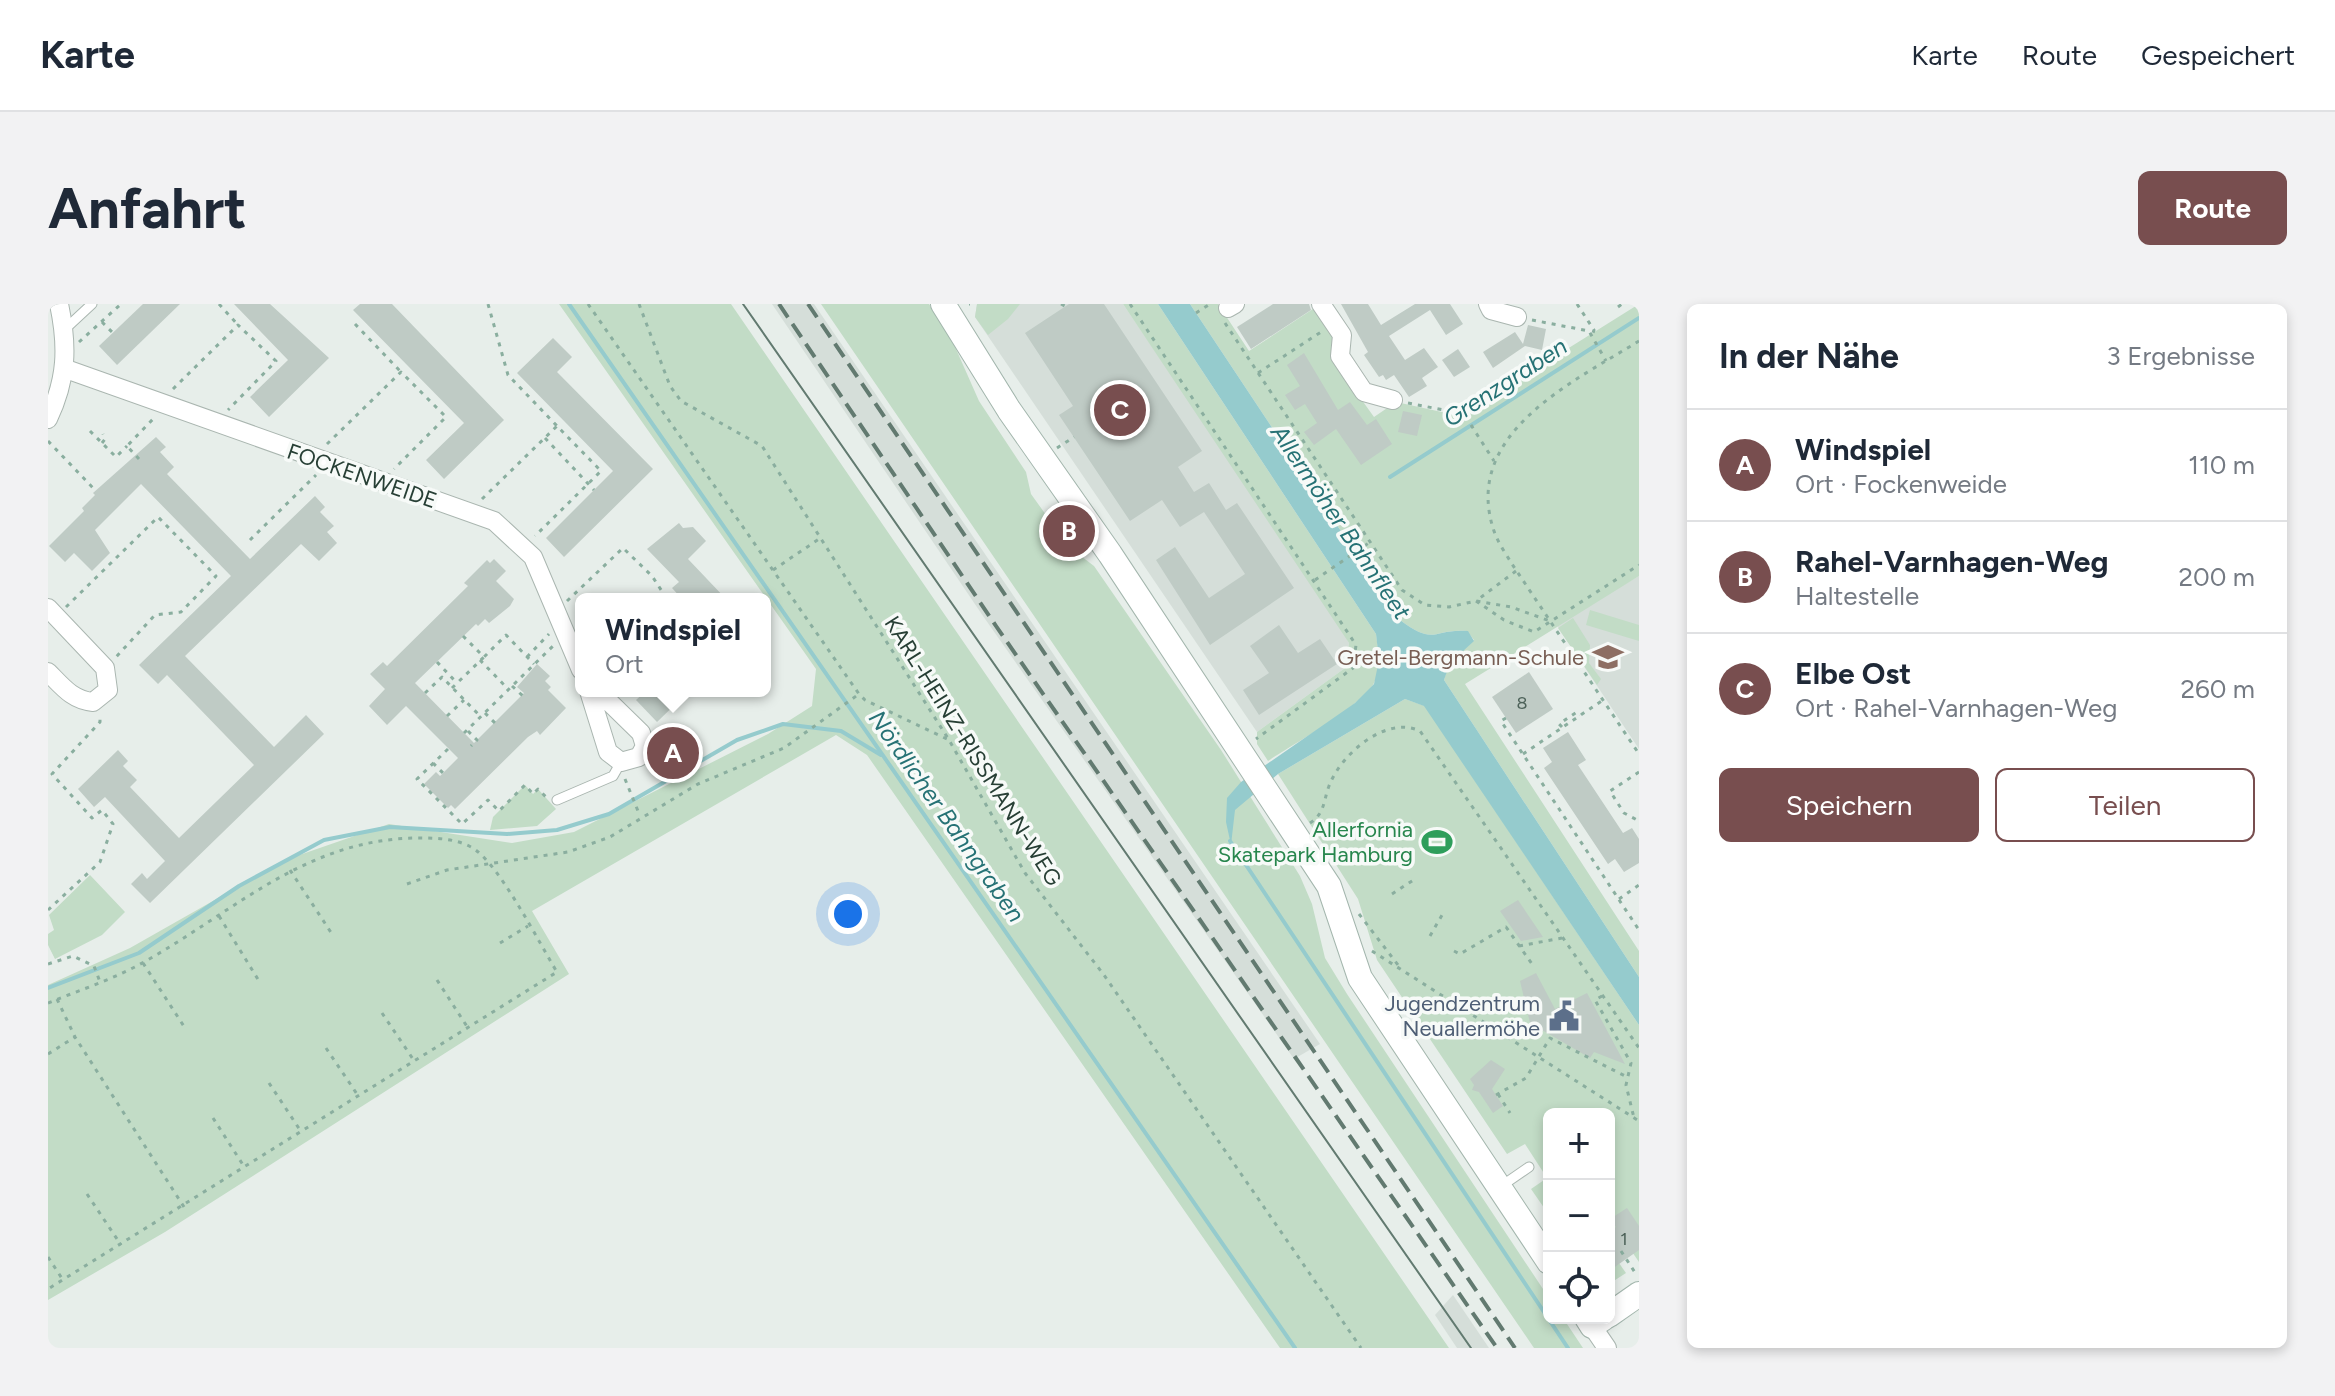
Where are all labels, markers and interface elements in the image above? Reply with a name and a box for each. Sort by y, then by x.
text: Karte [40,32,135,78]
text: Karte [1911,38,1978,72]
text: Route [2022,38,2097,72]
text: Gespeichert [2141,38,2295,72]
button: Route [2138,171,2287,245]
text: Anfahrt [48,175,247,242]
water label: Grenzgraben [1438,331,1572,433]
text: In der Nähe [1719,336,1899,377]
text: 3 Ergebnisse [2107,340,2255,372]
pin: C [1094,380,1146,440]
water label: Allermöher Bahnfleet [1265,418,1417,625]
text: Windspiel [1795,431,1931,468]
street label: FOCKENWEIDE [284,438,440,514]
text: A [1736,449,1754,481]
text: 110 m [2188,449,2255,481]
text: Ort · Fockenweide [1795,468,2007,500]
pin: B [1043,501,1095,561]
text: Rahel-Varnhagen-Weg [1795,543,2109,580]
text: B [1737,561,1753,593]
text: 200 m [2179,561,2255,593]
text: Haltestelle [1795,580,1919,612]
popup [575,593,771,697]
text: Windspiel [605,611,741,648]
street label: KARL-HEINZ-RISSMANN-WEG [879,611,1067,891]
school or university icon: Gretel-Bergmann-Schule [1591,640,1625,674]
place label: Gretel-Bergmann-Schule [1337,644,1584,671]
text: Ort [605,648,644,680]
text: Elbe Ost [1795,655,1911,692]
text: C [1736,673,1754,705]
text: 260 m [2181,673,2255,705]
house number: 8 [1516,692,1528,714]
text: Ort · Rahel-Varnhagen-Weg [1795,692,2118,724]
water label: Nördlicher Bahngraben [863,705,1031,927]
pin: A [647,723,699,783]
button: Speichern [1719,768,1979,842]
button: Teilen [1995,768,2255,842]
place label: Allerfornia Skatepark Hamburg [1218,816,1413,868]
sports icon: Allerfornia Skatepark Hamburg [1420,825,1454,859]
your location [828,894,868,934]
place label: Jugendzentrum Neuallermöhe [1384,990,1540,1042]
public building icon: Jugendzentrum Neuallermöhe [1547,999,1581,1033]
map controls [1543,1108,1615,1324]
button: + [1543,1108,1615,1180]
button: − [1543,1180,1615,1252]
house number: 1 [1620,1228,1628,1250]
button: locate [1543,1252,1615,1324]

